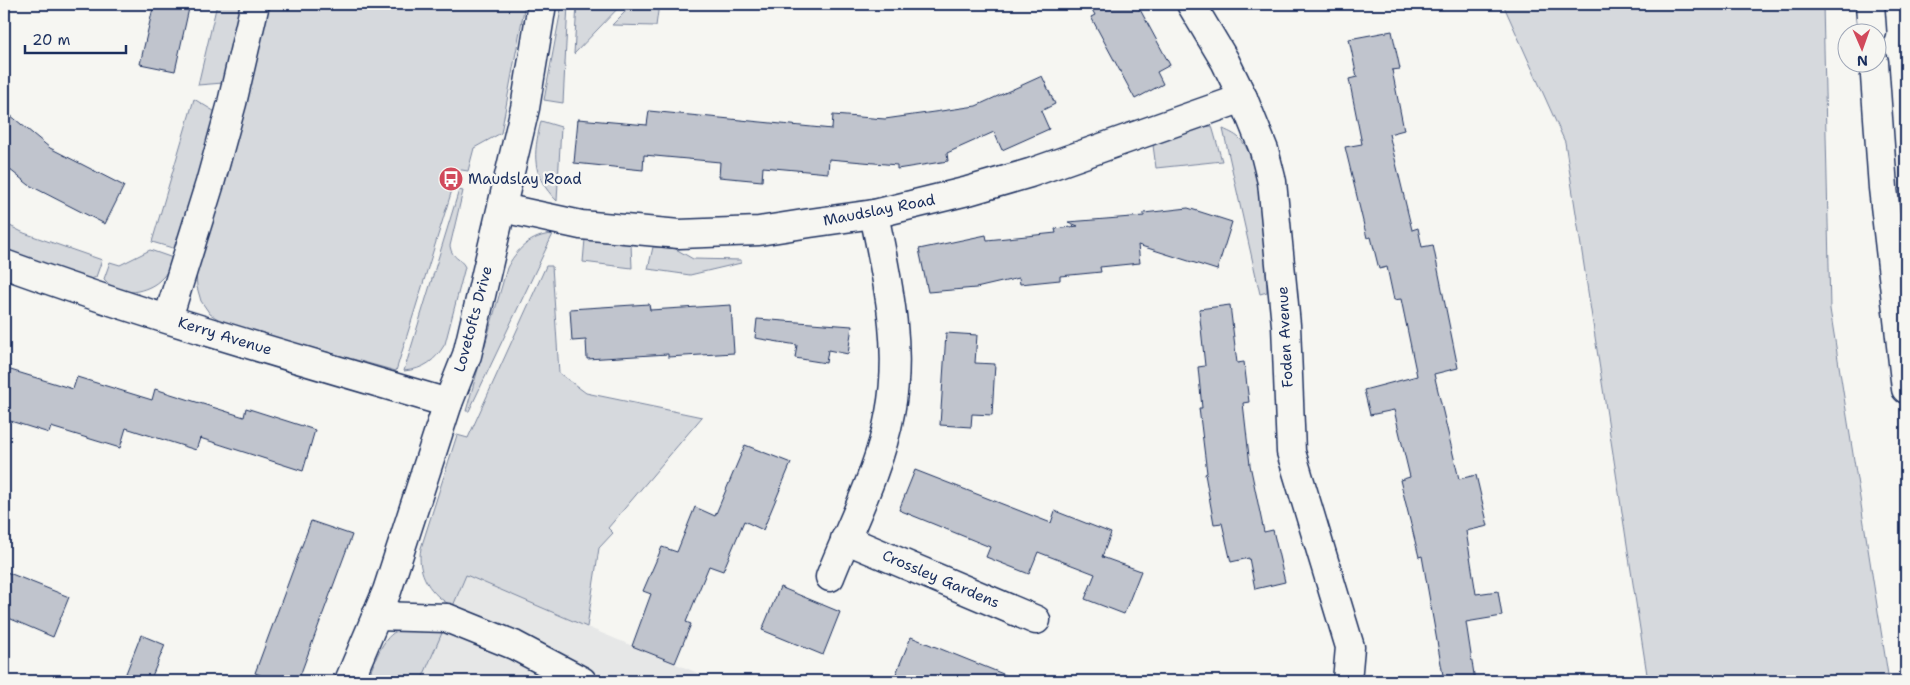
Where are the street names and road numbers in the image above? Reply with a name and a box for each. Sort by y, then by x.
street label: Maudslay Road [821,189,937,231]
street label: Lovetofts Drive [449,264,497,374]
street label: Foden Avenue [1272,286,1298,388]
street label: Kerry Avenue [176,312,274,360]
street label: Crossley Gardens [879,545,1003,613]

